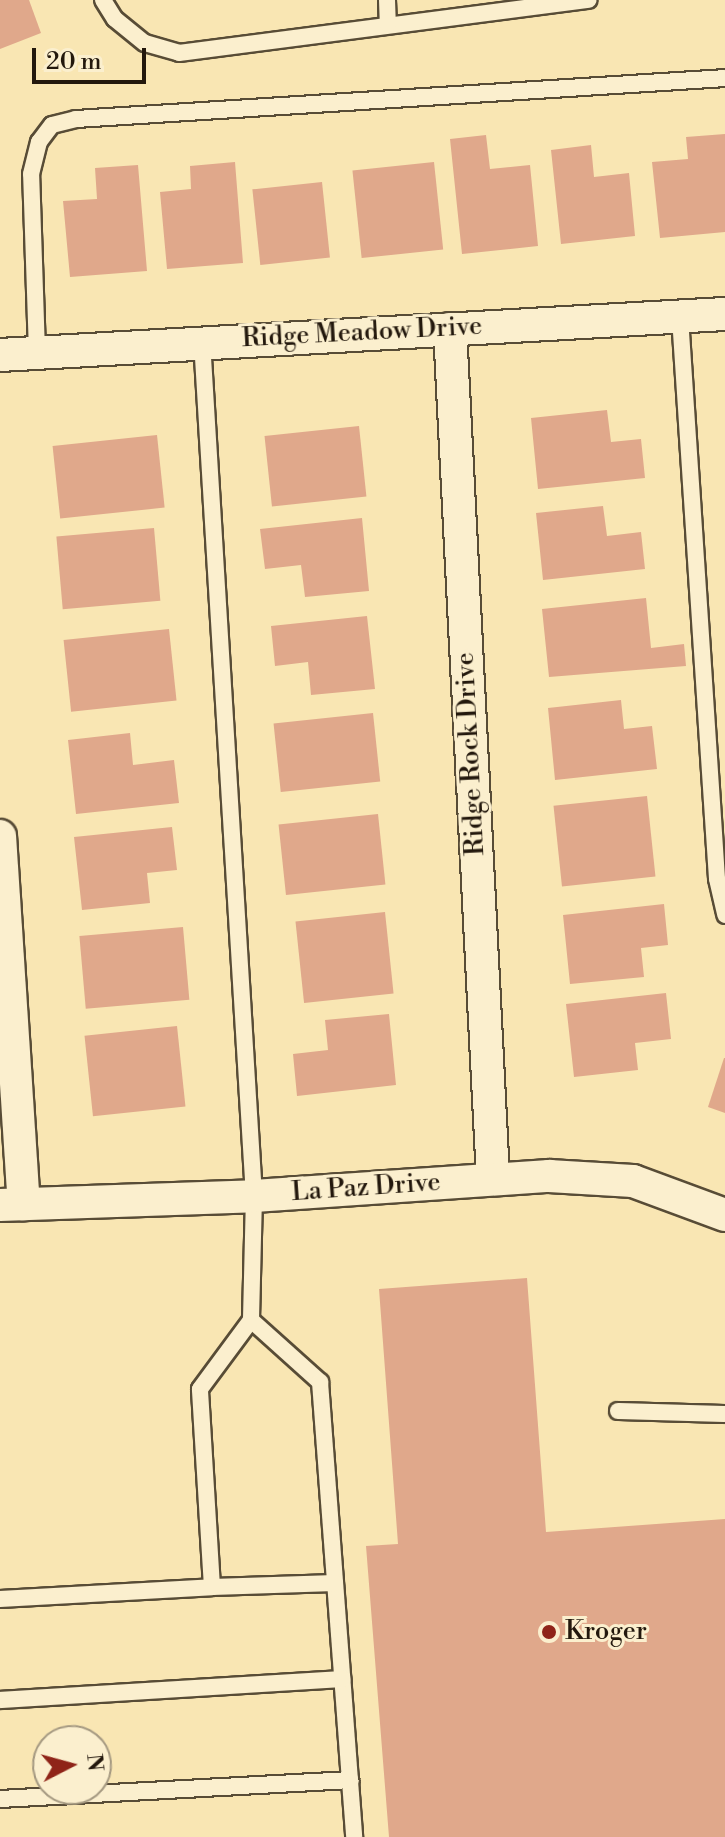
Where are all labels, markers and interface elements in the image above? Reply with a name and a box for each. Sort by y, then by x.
scale bar [36,32,150,82]
text: 20 m [46,47,102,77]
street label: Ridge Meadow Drive [241,311,483,355]
street label: Ridge Rock Drive [450,652,492,856]
street label: La Paz Drive [290,1167,442,1209]
place label: Kroger [565,1616,647,1648]
marker: Kroger [540,1623,558,1641]
north arrow [32,1725,112,1805]
text: N [80,1753,109,1773]

